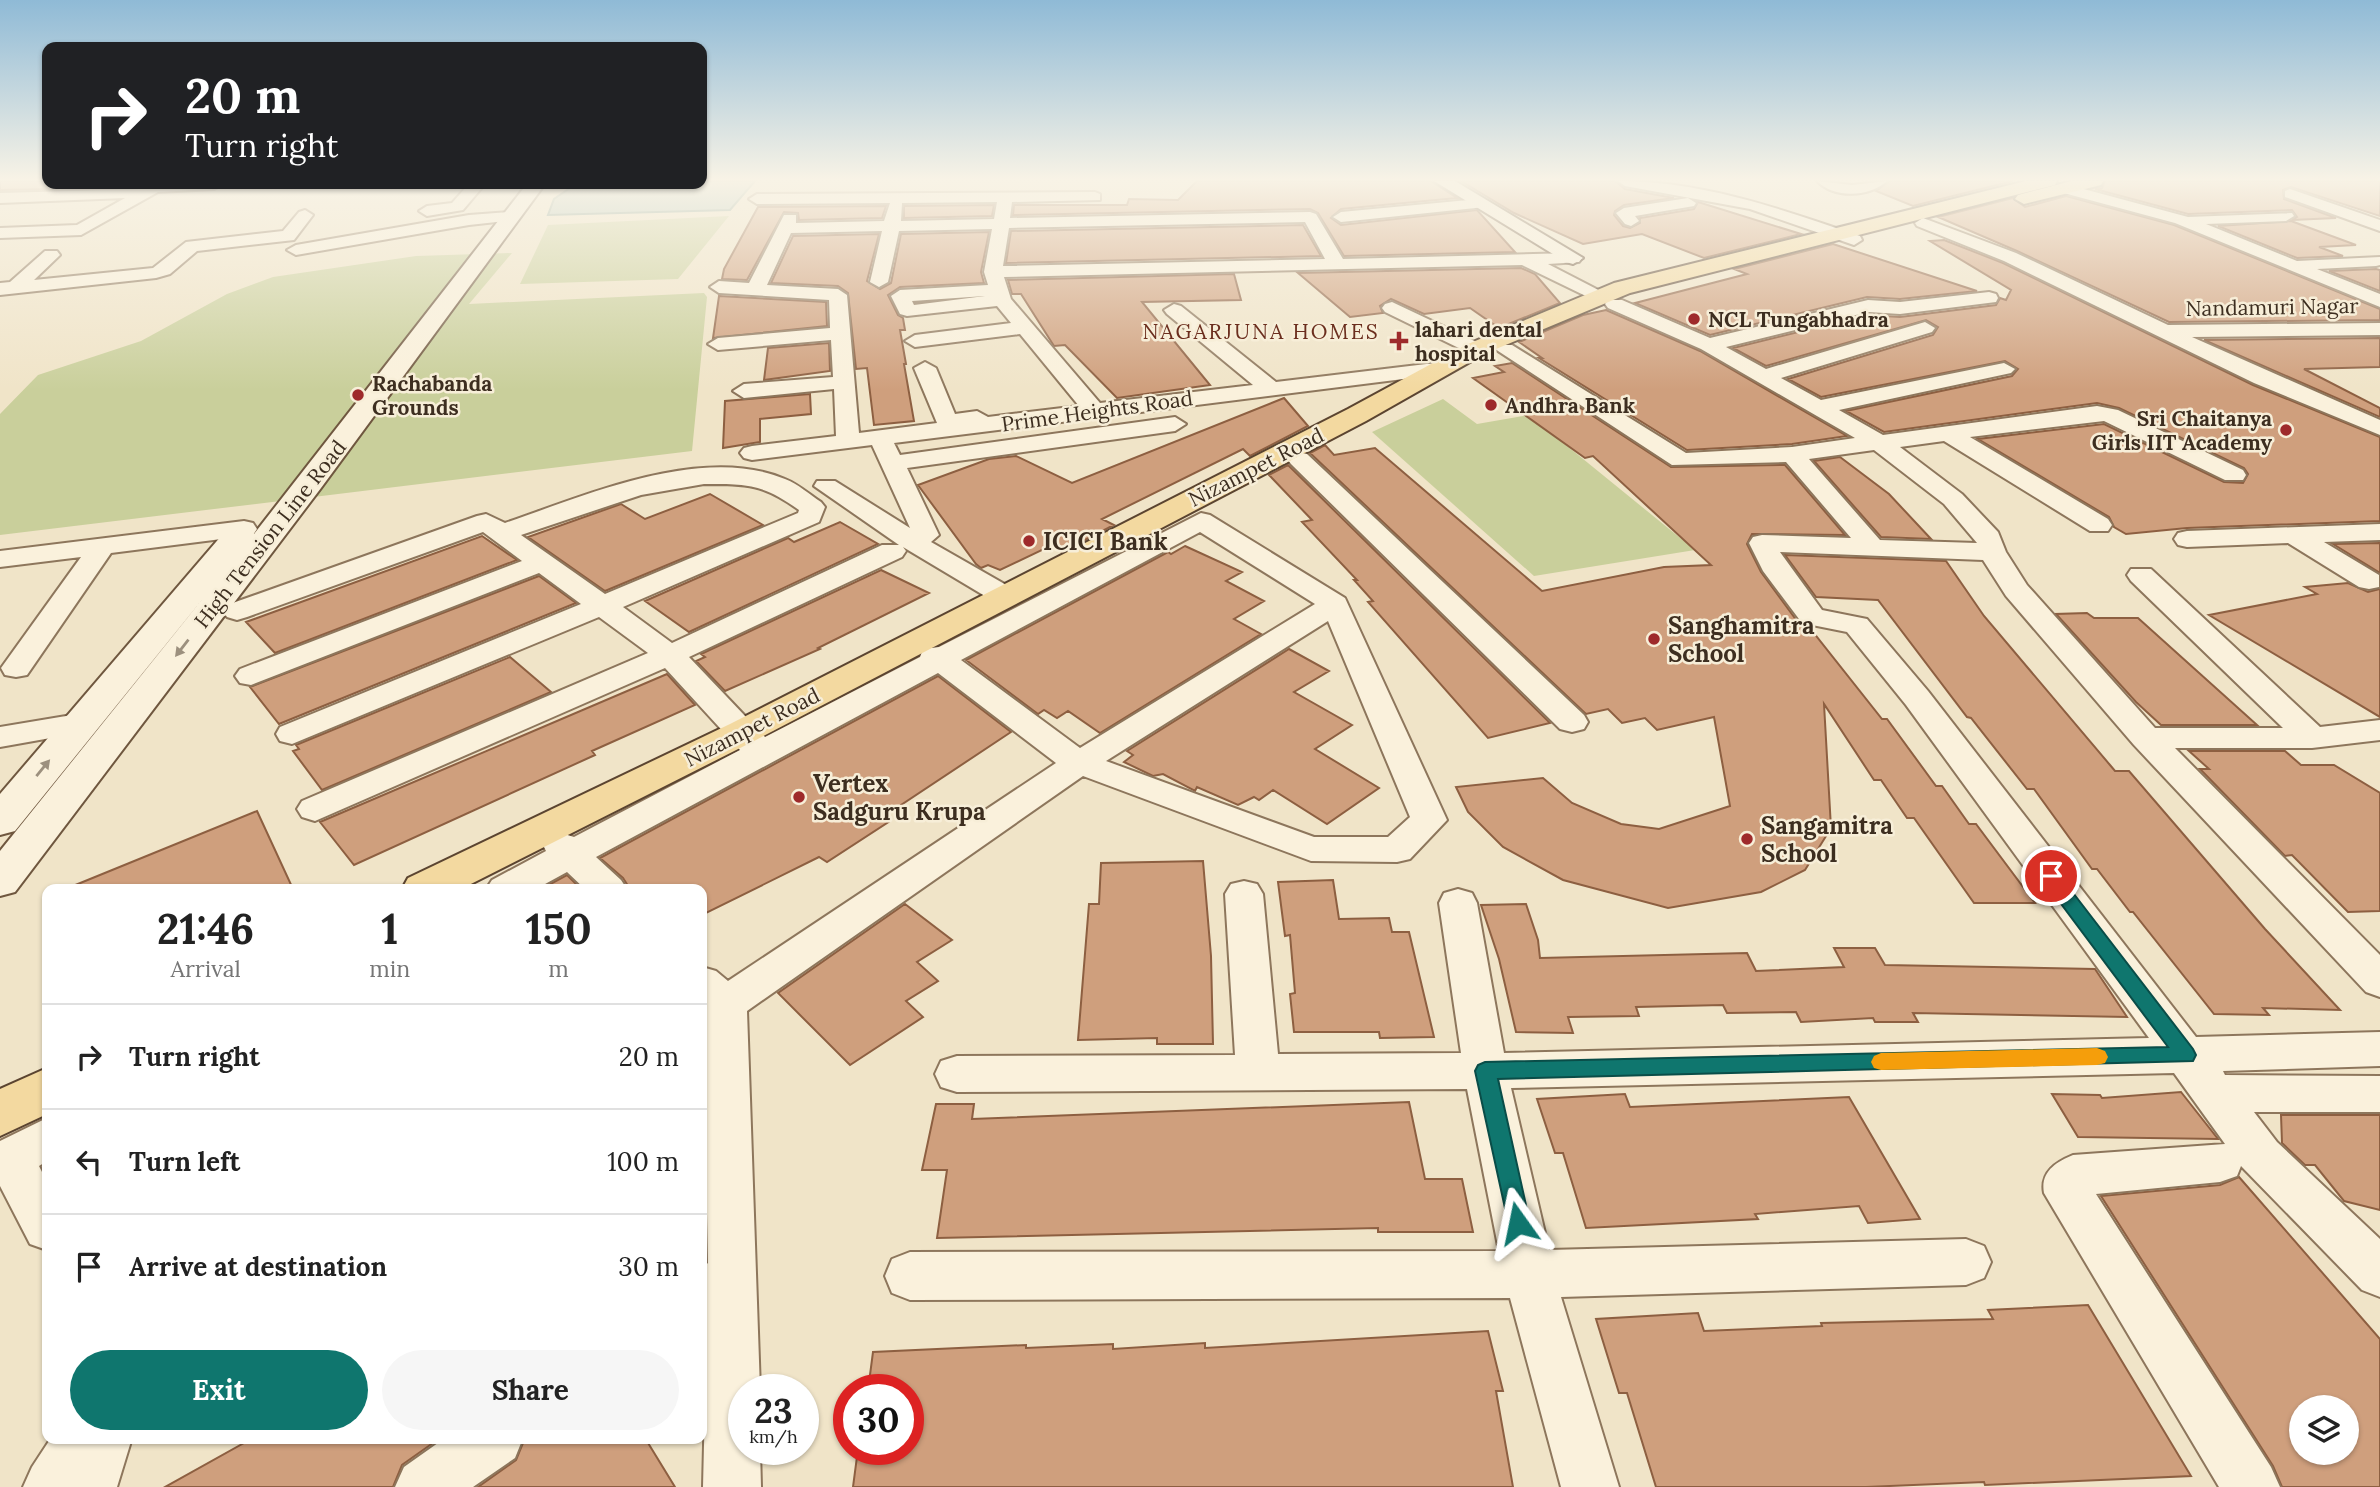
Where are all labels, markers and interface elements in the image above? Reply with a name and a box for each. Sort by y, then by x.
text: 20 m [185,64,300,126]
icon: right [70,70,161,161]
text: Turn right [185,125,338,166]
street label: Nandamuri Nagar [2185,292,2359,322]
place label: NCL Tungabhadra [1708,306,1889,333]
marker: NCL Tungabhadra [1686,311,1702,327]
place label: lahari dental hospital [1415,316,1543,367]
district label: NAGARJUNA HOMES [1142,318,1380,345]
marker: lahari dental hospital [1389,331,1409,351]
place label: Rachabanda Grounds [372,370,492,421]
street label: Prime Heights Road [999,384,1195,438]
marker: Rachabanda Grounds [350,387,366,403]
place label: Andhra Bank [1505,392,1636,419]
marker: Andhra Bank [1483,397,1499,413]
place label: Sri Chaitanya Girls IIT Academy [2092,405,2272,456]
street label: Nizampet Road [1184,421,1328,513]
marker: Sri Chaitanya Girls IIT Academy [2278,422,2294,438]
street label: High Tension Line Road [188,434,352,634]
place label: ICICI Bank [1043,526,1168,557]
marker: ICICI Bank [1021,533,1037,549]
place label: Sanghamitra School [1668,610,1815,669]
marker: Sanghamitra School [1646,631,1662,647]
one-way arrow [176,639,190,657]
street label: Nizampet Road [680,681,824,773]
one-way arrow [35,759,50,777]
place label: Vertex Sadguru Krupa [813,768,986,827]
marker: Vertex Sadguru Krupa [791,789,807,805]
place label: Sangamitra School [1761,810,1893,869]
marker: Sangamitra School [1739,831,1755,847]
pin [2021,846,2081,906]
icon: arrive [2032,857,2070,895]
text: 21:46 [157,902,254,956]
text: 1 [381,902,398,956]
text: 150 [525,902,592,956]
text: Arrival [170,954,241,983]
text: min [369,954,410,983]
text: m [548,954,569,983]
icon: right [70,1038,108,1076]
text: Turn right [129,1040,260,1073]
text: 20 m [619,1040,679,1073]
icon: left [70,1143,108,1181]
text: Turn left [129,1145,240,1178]
text: 100 m [607,1145,679,1178]
position arrow [1481,1186,1555,1260]
icon: arrive [70,1248,108,1286]
text: Arrive at destination [129,1250,387,1283]
text: 30 m [618,1250,679,1283]
button: Exit [70,1350,368,1430]
button: Share [382,1350,679,1430]
speed limit sign: 30 [833,1374,924,1465]
text: 23 [754,1388,793,1433]
map controls [2289,1395,2359,1465]
button: layers [2289,1395,2359,1465]
text: km/h [749,1425,798,1448]

